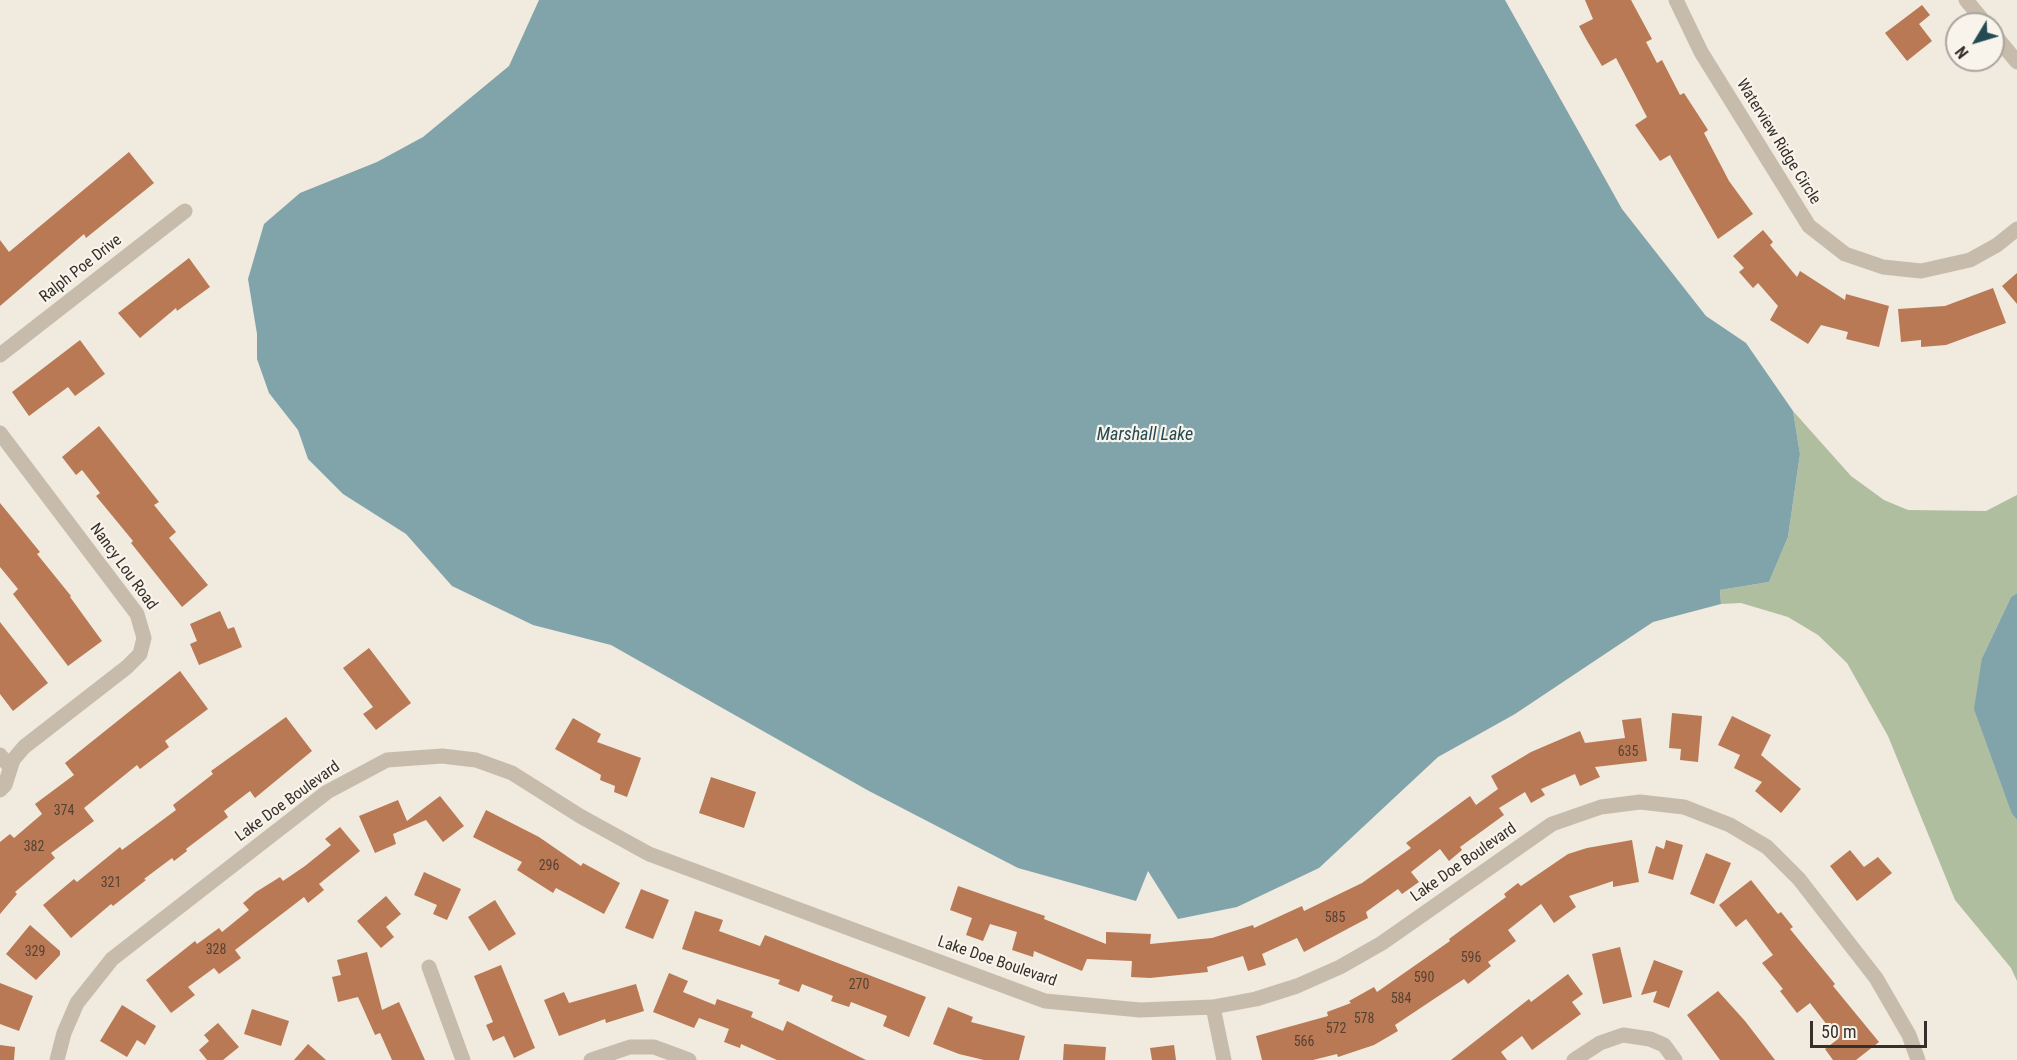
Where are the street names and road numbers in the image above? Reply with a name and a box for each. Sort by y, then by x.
street label: Waterview Ridge Circle [1732,76,1824,208]
street label: Ralph Poe Drive [36,231,126,307]
street label: Nancy Lou Road [85,520,161,614]
street label: Lake Doe Boulevard [232,758,344,846]
street label: Lake Doe Boulevard [1408,819,1520,907]
street label: Lake Doe Boulevard [935,933,1059,991]

